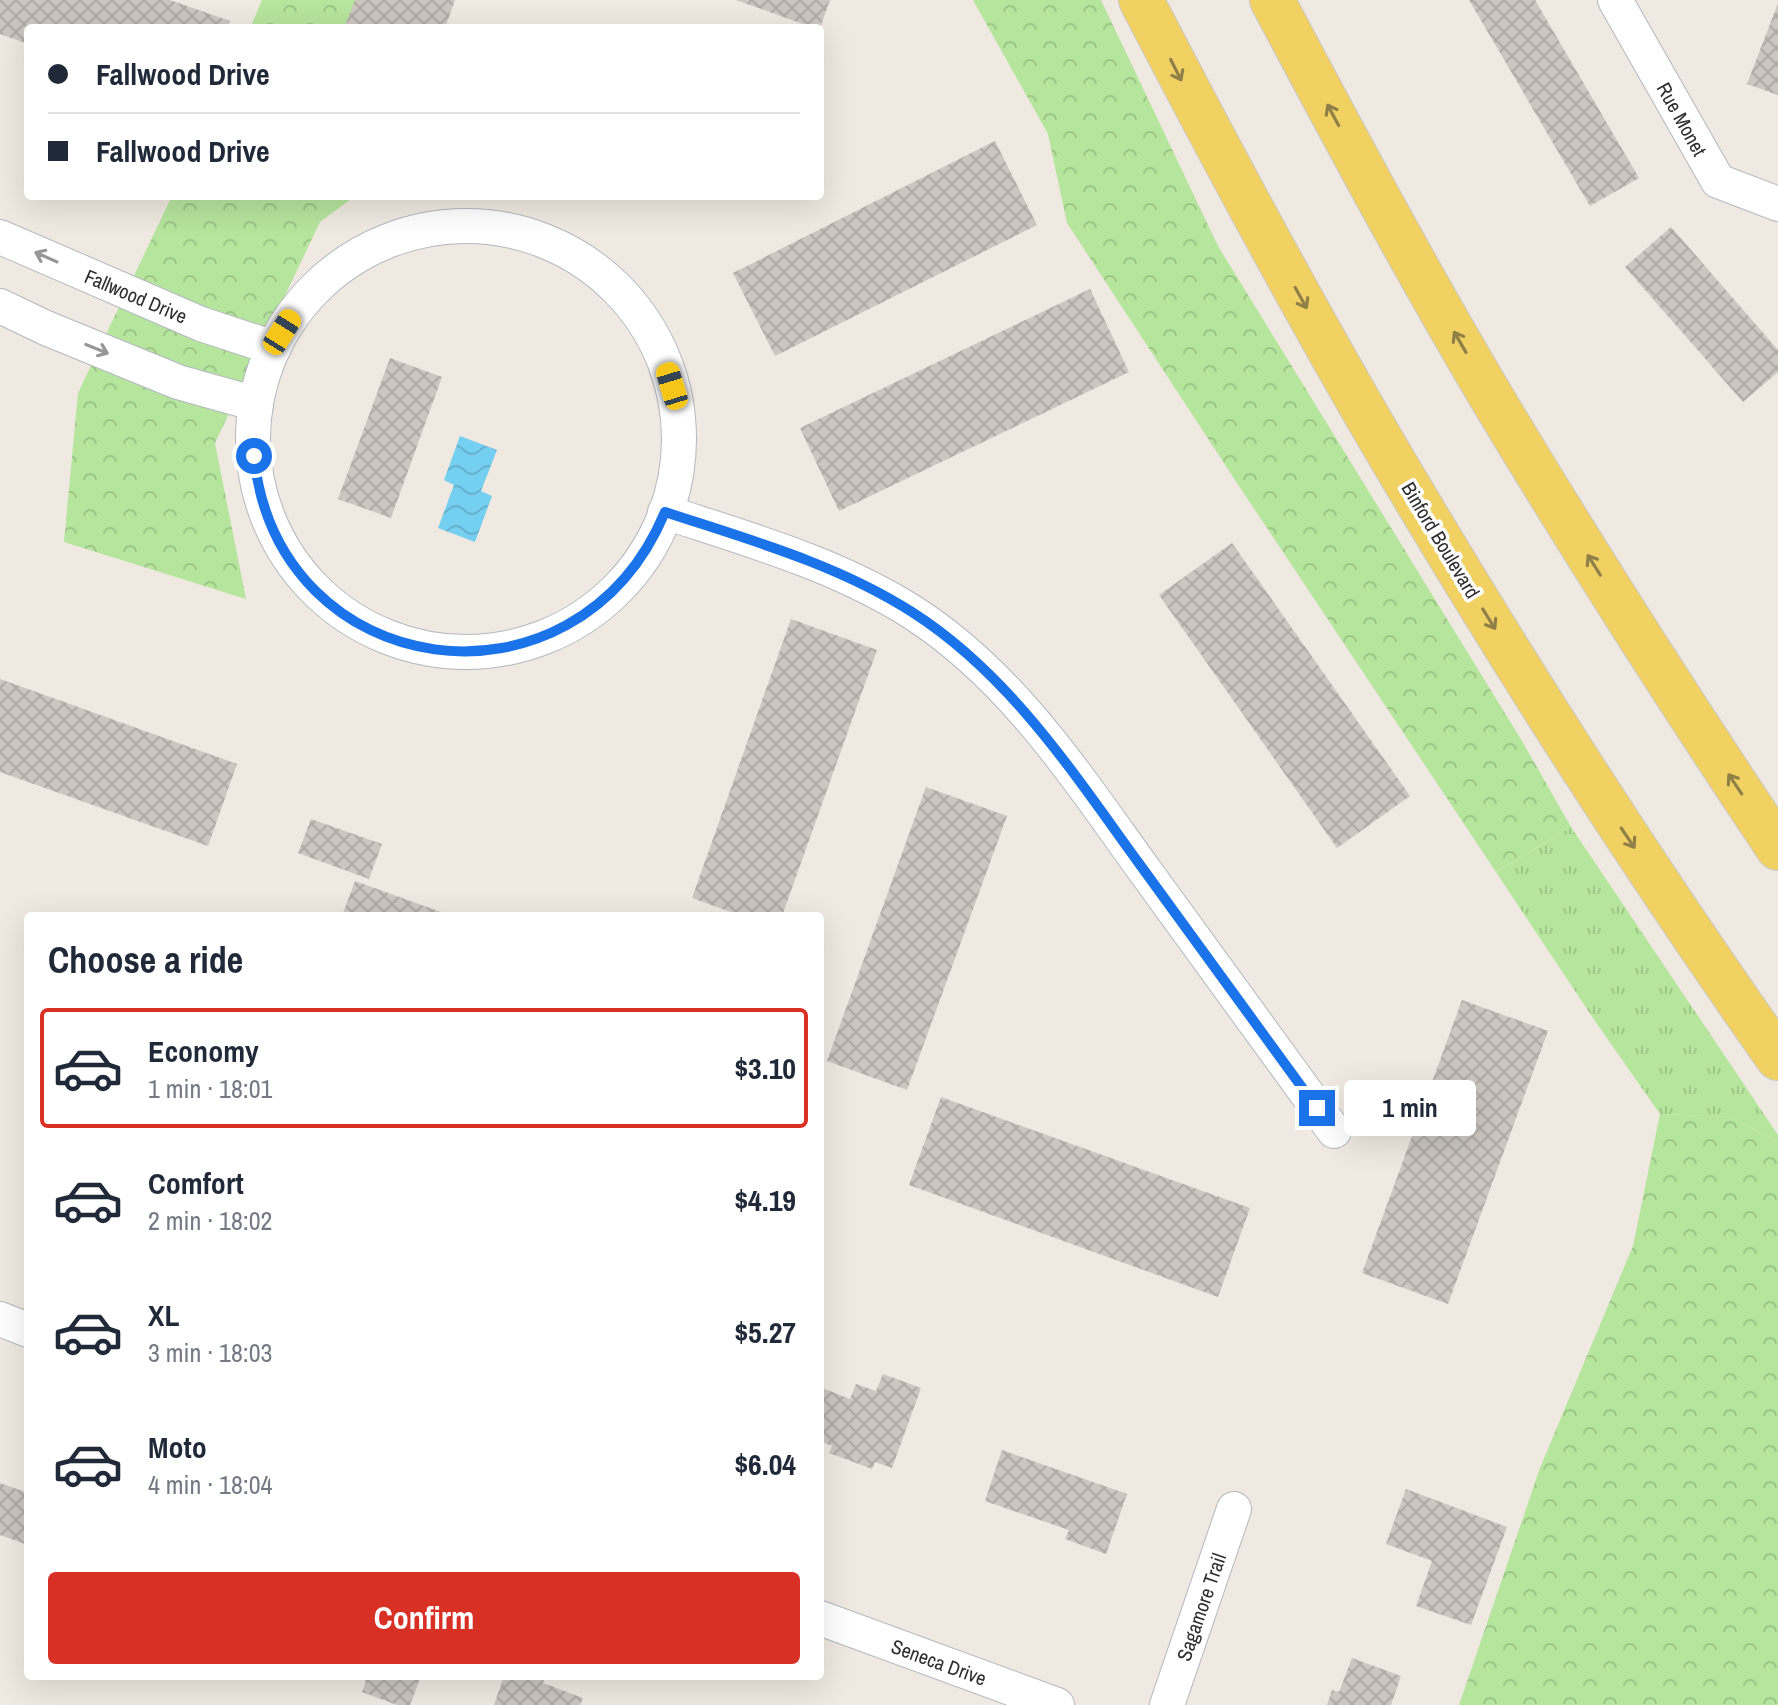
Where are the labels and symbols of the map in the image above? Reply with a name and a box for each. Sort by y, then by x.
one-way arrow [1169,57,1185,81]
street label: Rue Monet [1651,77,1713,161]
one-way arrow [1324,104,1340,128]
one-way arrow [34,249,58,264]
street label: Fallwood Drive [81,262,191,330]
one-way arrow [1293,286,1309,309]
car [259,305,305,359]
one-way arrow [1452,331,1468,354]
one-way arrow [84,342,109,357]
car [654,360,690,412]
route start [236,438,272,474]
street label: Binford Boulevard [1396,477,1486,603]
one-way arrow [1586,554,1602,577]
one-way arrow [1481,607,1497,630]
one-way arrow [1726,773,1743,795]
one-way arrow [1621,826,1637,849]
callout: 1 min [1345,1080,1477,1136]
route end [1299,1090,1335,1126]
street label: Sagamore Trail [1170,1550,1232,1664]
street label: Seneca Drive [888,1632,990,1692]

